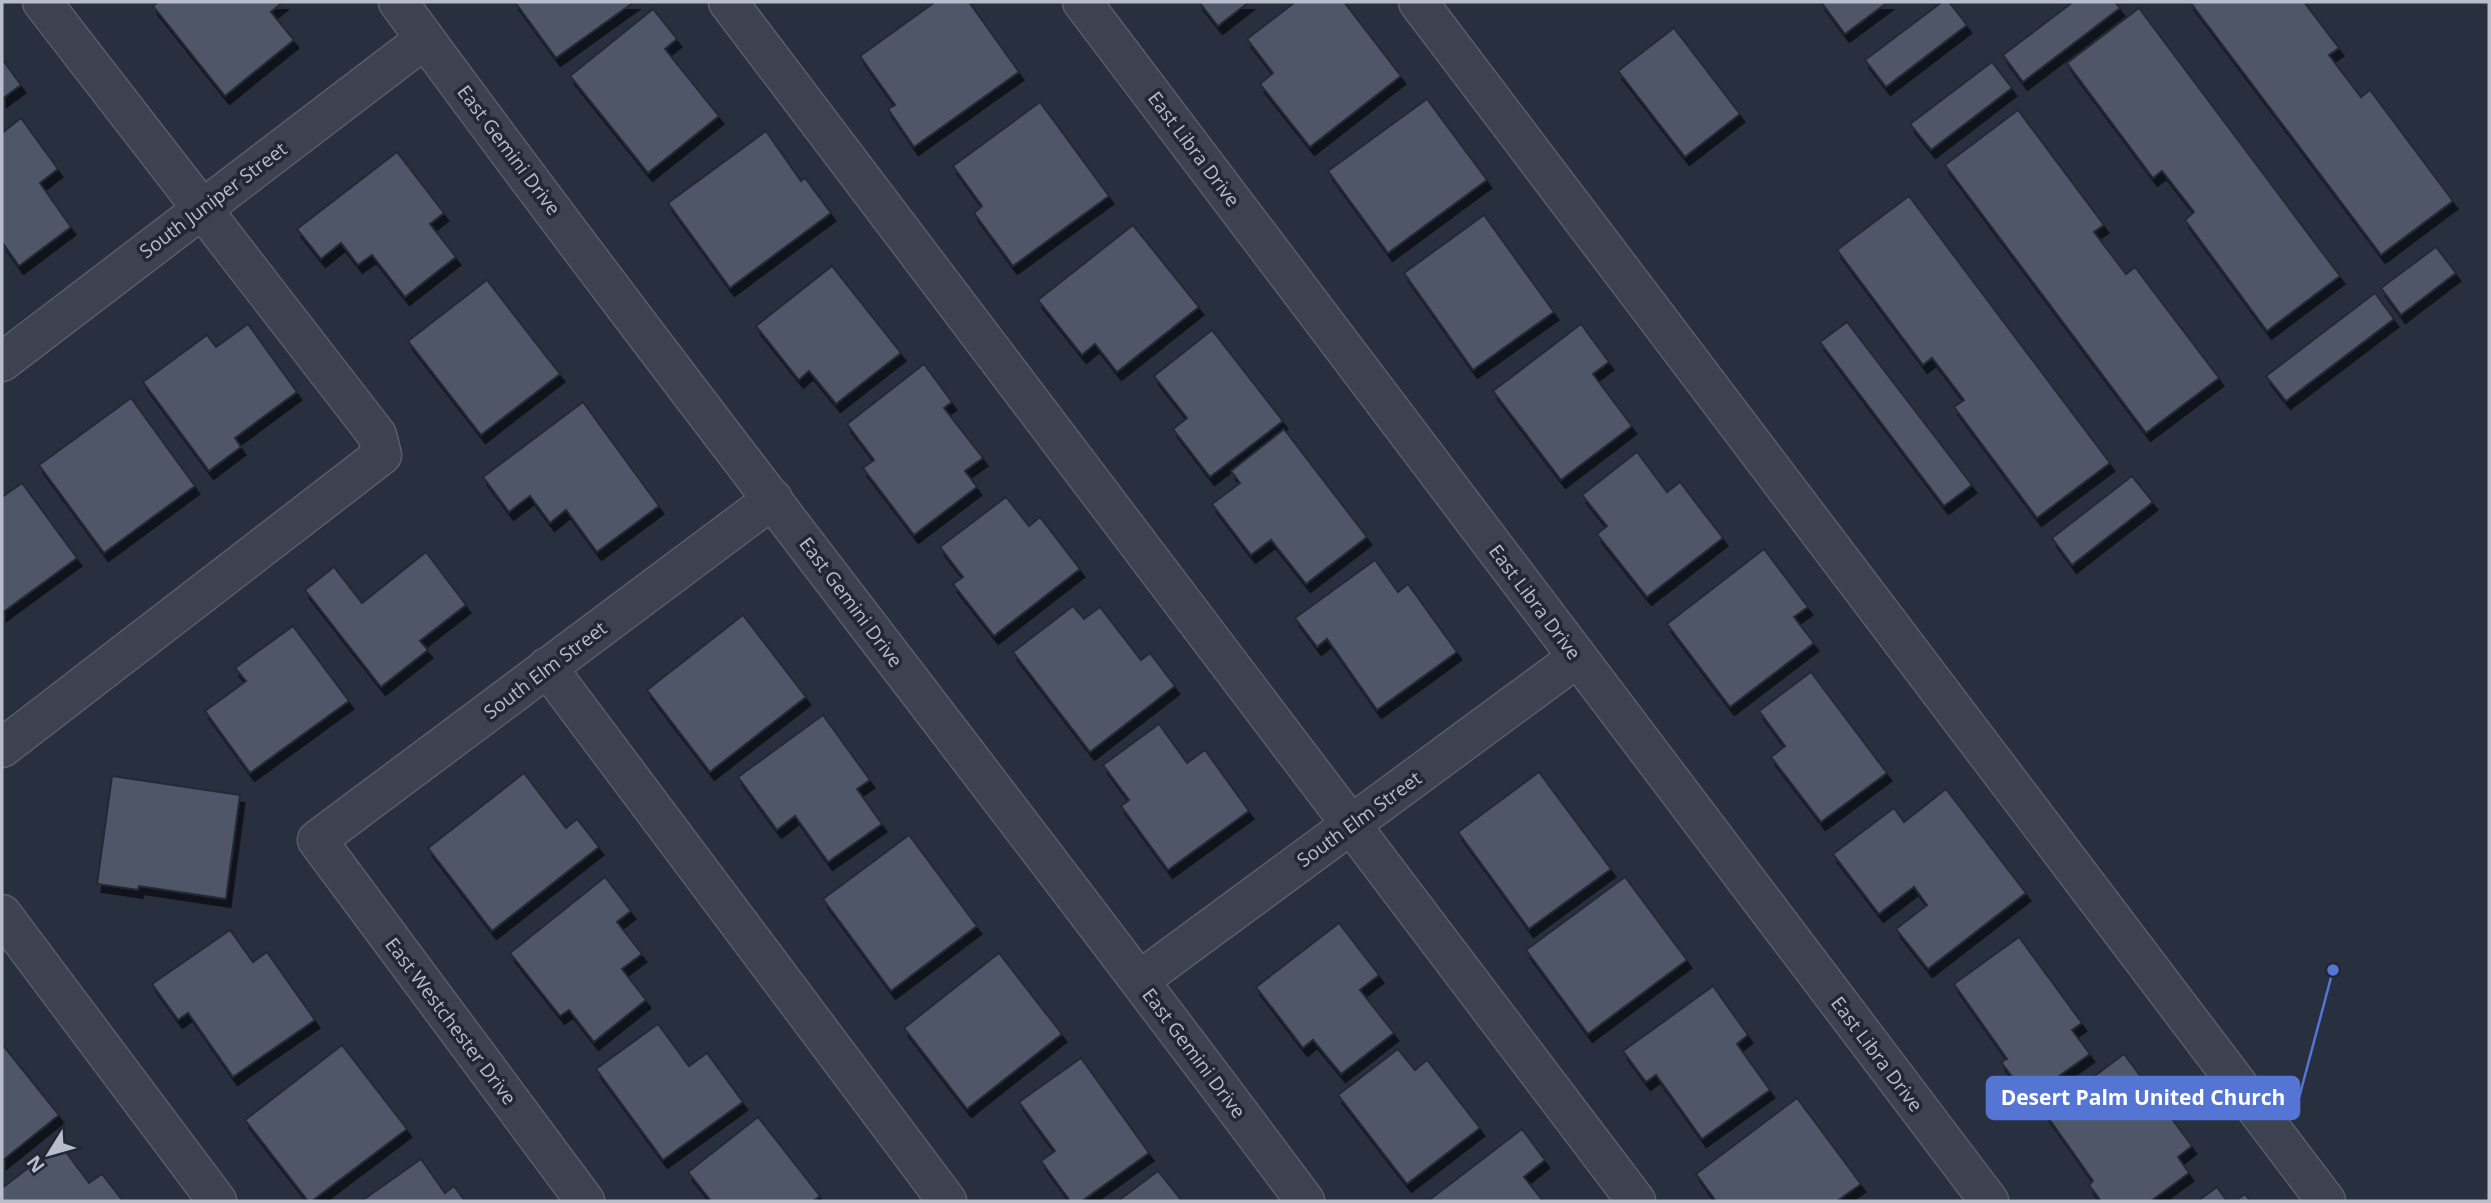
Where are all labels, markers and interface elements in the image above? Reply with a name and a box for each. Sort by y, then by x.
street label: East Gemini Drive [451,80,567,220]
street label: East Libra Drive [1142,86,1246,212]
street label: South Juniper Street [134,136,292,264]
street label: East Gemini Drive [793,532,909,672]
street label: East Libra Drive [1483,539,1587,665]
street label: South Elm Street [478,615,612,725]
street label: South Elm Street [1292,765,1427,873]
street label: East Westchester Drive [380,932,522,1110]
street label: East Gemini Drive [1136,983,1252,1123]
street label: East Libra Drive [1825,991,1929,1117]
callout: Desert Palm United Church [1987,1077,2299,1119]
text: Desert Palm United Church [2001,1083,2285,1111]
north arrow [14,1119,84,1189]
text: N [20,1150,50,1178]

